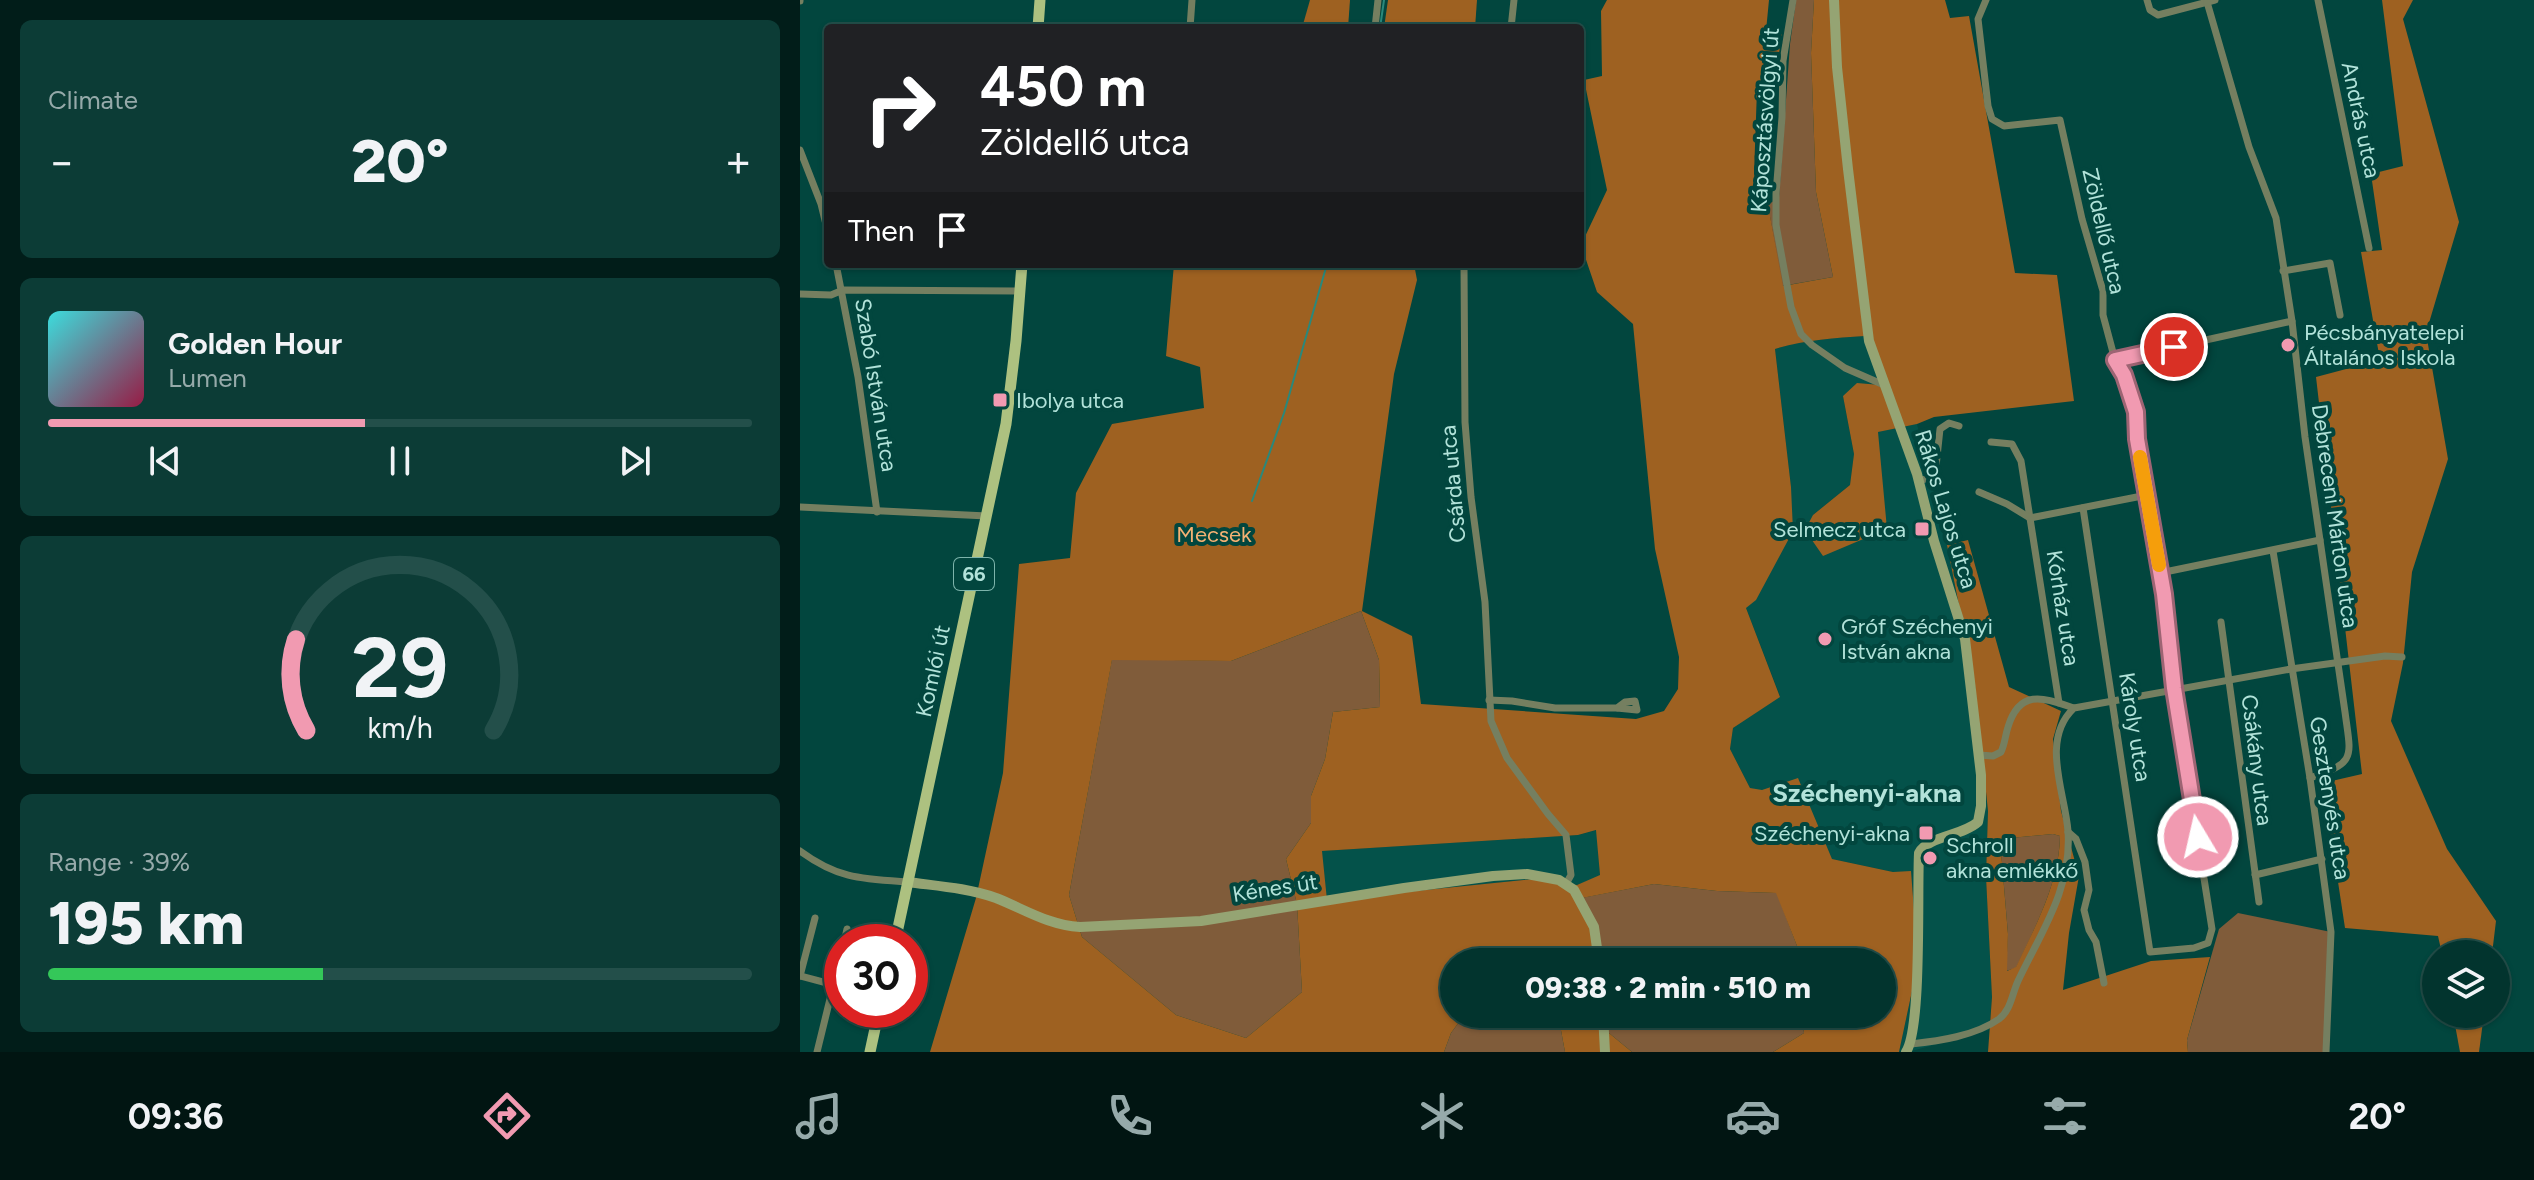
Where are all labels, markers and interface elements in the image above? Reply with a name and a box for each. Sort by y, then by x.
street label: Káposztásvölgyi út [1745,27,1785,213]
text: 450 m [980,53,1146,120]
icon: right [848,56,952,160]
street label: András utca [2336,59,2386,181]
text: Climate [48,84,138,116]
text: Zöldellő utca [980,121,1190,164]
text: 20° [351,125,449,197]
text: − [48,135,75,188]
text: + [725,135,752,188]
street label: Zöldellő utca [2076,166,2132,296]
icon: arrive [930,208,974,252]
text: Then [848,212,914,249]
street label: Szabó István utca [849,297,903,473]
pin [2140,313,2208,381]
place label: Pécsbányatelepi Általános Iskola [2304,319,2465,371]
text: Golden Hour [168,325,342,362]
icon: arrive [2152,325,2196,369]
marker: Pécsbányatelepi Általános Iskola [2279,336,2297,354]
text: Lumen [168,362,247,394]
place label: Ibolya utca [1016,387,1124,414]
marker: Ibolya utca [991,391,1009,409]
street label: Debreceni Márton utca [2306,402,2364,630]
street label: Csárda utca [1434,424,1472,544]
street label: Rákos Lajos utca [1909,426,1983,592]
icon: previous [143,439,187,483]
icon: pause [378,439,422,483]
icon: next [613,439,657,483]
place label: Selmecz utca [1773,516,1906,543]
marker: Selmecz utca [1913,520,1931,538]
park label: Mecsek [1176,521,1252,548]
street label: Kórház utca [2041,548,2085,668]
road number: 66 [954,558,994,590]
place label: Gróf Széchenyi István akna [1841,613,1993,665]
text: 29 [352,618,448,718]
street label: Komlói út [910,622,956,720]
marker: Gróf Széchenyi István akna [1816,630,1834,648]
street label: Károly utca [2113,670,2157,784]
street label: Csákány utca [2236,693,2278,827]
text: km/h [367,711,433,745]
street label: Gesztenyés utca [2304,714,2356,882]
district label: Széchenyi-akna [1772,777,1962,809]
position arrow [2156,795,2240,879]
place label: Széchenyi-akna [1754,820,1910,847]
marker: Széchenyi-akna [1917,824,1935,842]
place label: Schroll akna emlékkő [1946,832,2078,884]
text: Range · 39% [48,846,190,878]
marker: Schroll akna emlékkő [1921,849,1939,867]
street label: Kénes út [1230,868,1320,908]
text: 195 km [48,887,244,959]
speed limit sign: 30 [824,924,928,1028]
map controls [2422,940,2510,1028]
button: layers [2422,940,2510,1028]
text: 09:38 · 2 min · 510 m [1525,969,1811,1006]
icon: directions [479,1088,535,1144]
icon: music [791,1088,847,1144]
icon: phone [1102,1088,1158,1144]
icon: climate [1414,1088,1470,1144]
icon: car [1725,1088,1781,1144]
icon: filters [2037,1088,2093,1144]
text: 09:36 [128,1095,224,1138]
text: 20° [2348,1095,2406,1138]

